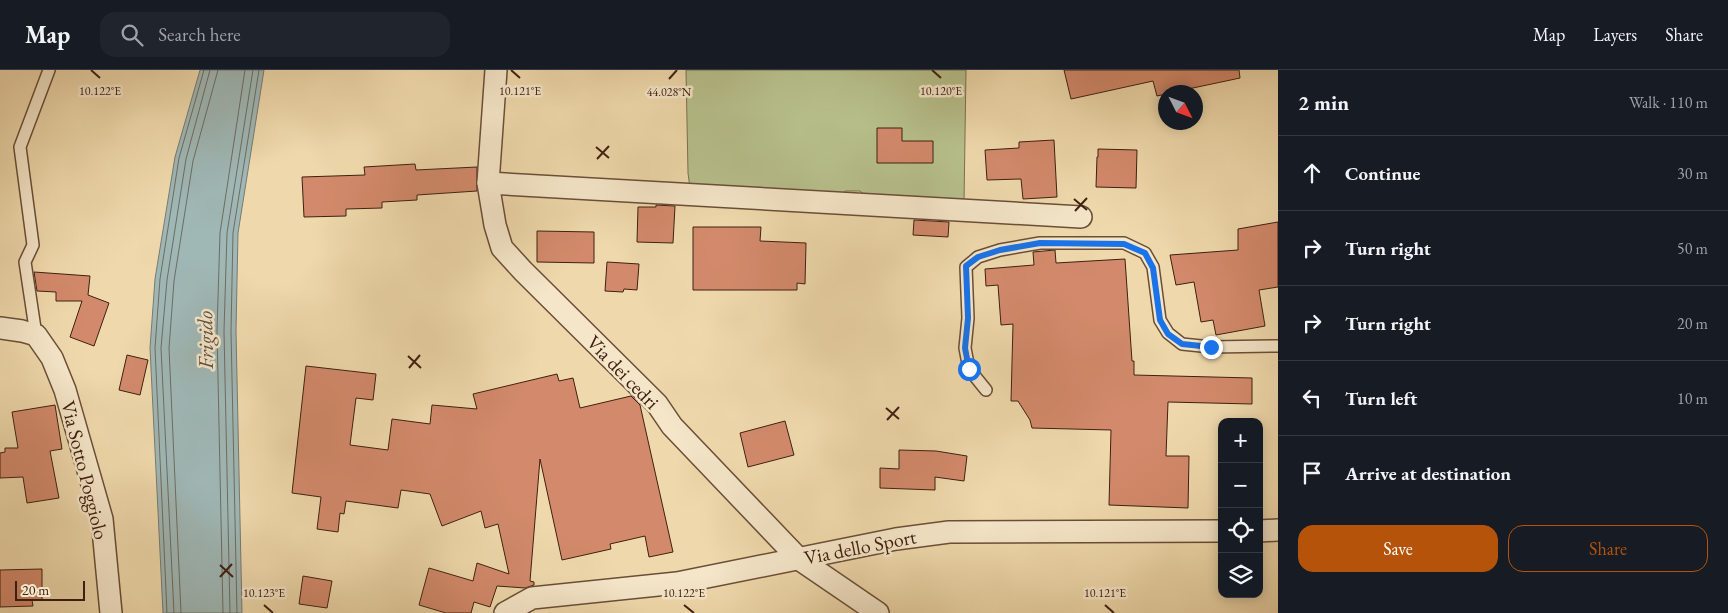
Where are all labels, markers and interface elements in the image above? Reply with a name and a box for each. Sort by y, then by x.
search box [100,12,450,57]
text: Map [25,19,70,50]
icon: search [118,21,146,49]
text: Search here [158,22,241,47]
text: Map [1533,23,1565,46]
text: Layers [1593,23,1637,46]
text: Share [1665,23,1703,46]
text: 10.122°E [79,83,121,99]
text: 10.121°E [499,83,541,99]
text: 10.120°E [920,83,962,99]
text: 44.028°N [647,84,692,100]
north arrow [1158,85,1203,130]
text: 2 min [1298,89,1349,116]
text: Walk · 110 m [1629,92,1708,113]
icon: ahead [1298,159,1326,187]
text: Continue [1345,161,1420,186]
text: 30 m [1677,163,1708,184]
icon: right [1298,234,1326,262]
text: Turn right [1345,236,1431,261]
text: 50 m [1677,238,1708,259]
icon: right [1298,309,1326,337]
water label: Frigido [191,311,219,370]
text: Turn right [1345,311,1431,336]
text: 20 m [1677,313,1708,334]
street label: Via dei cedri [581,329,665,415]
route end [1200,336,1223,359]
route start [958,358,981,381]
icon: left [1298,384,1326,412]
text: Turn left [1345,386,1417,411]
text: 10 m [1677,388,1708,409]
street label: Via Sotto Poggiolo [55,398,115,542]
map controls [1218,418,1263,598]
button: + [1218,418,1263,463]
icon: arrive [1298,459,1326,487]
text: Arrive at destination [1345,461,1511,486]
button: − [1218,463,1263,508]
button: locate [1218,508,1263,553]
street label: Via dello Sport [802,523,919,571]
button: Save [1298,525,1498,572]
button: Share [1508,525,1708,572]
button: layers [1218,553,1263,598]
scale bar [15,578,85,601]
text: 20 m [22,581,49,599]
text: 10.123°E [243,585,285,601]
text: 10.122°E [663,585,705,601]
text: 10.121°E [1084,585,1126,601]

